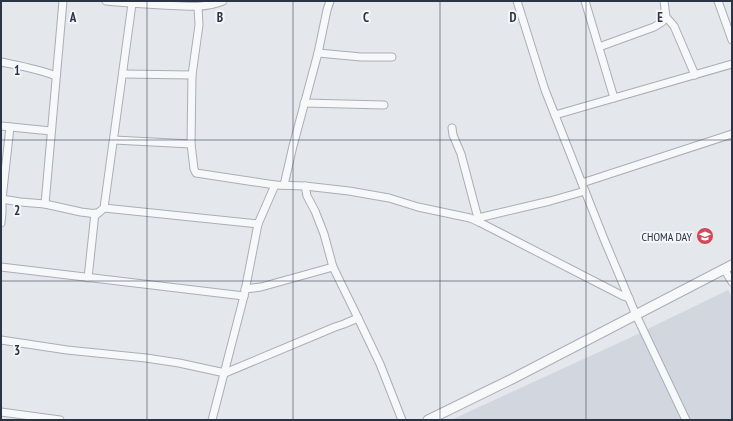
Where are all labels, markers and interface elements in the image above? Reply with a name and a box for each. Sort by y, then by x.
text: A [69,9,77,26]
text: B [217,9,223,26]
text: C [363,9,369,26]
text: D [510,9,517,26]
text: E [657,9,663,26]
text: 1 [14,62,20,79]
text: 2 [14,202,20,219]
school or university icon: CHOMA DAY [695,226,715,246]
place label: CHOMA DAY [642,229,693,244]
text: 3 [14,342,20,359]

